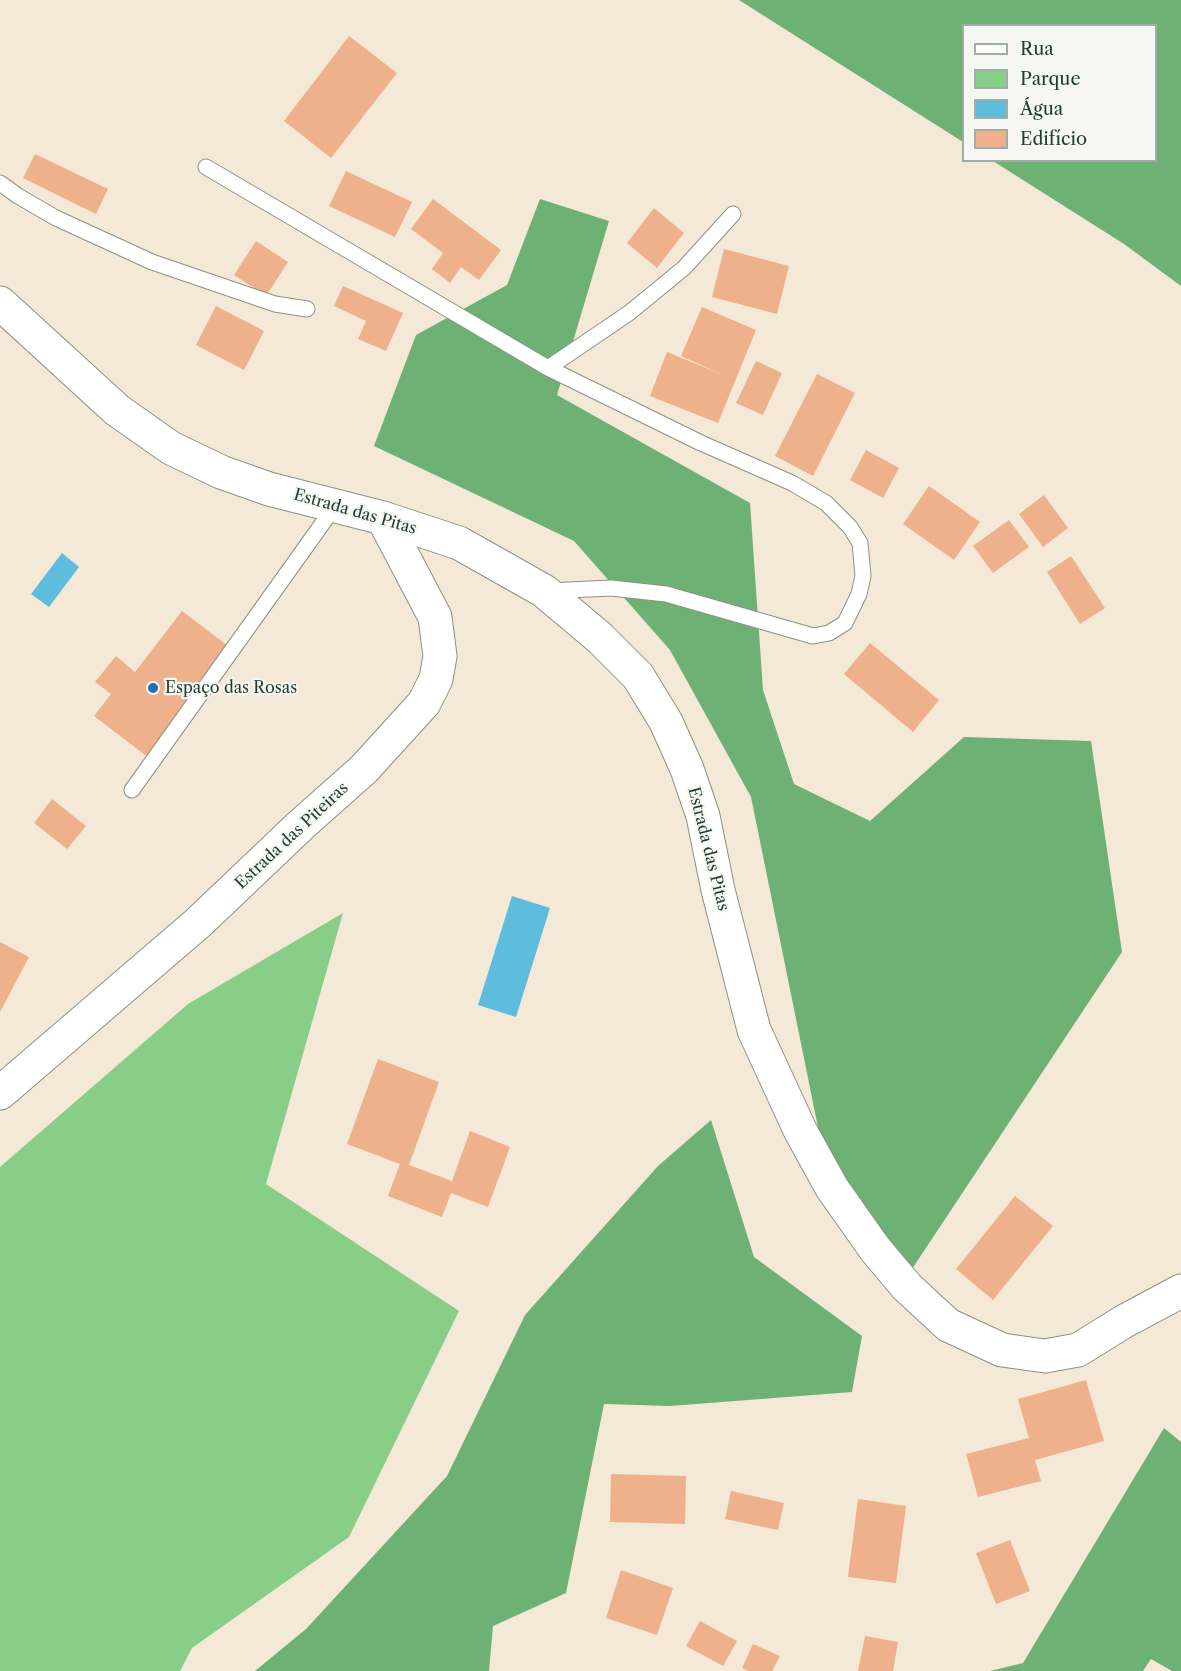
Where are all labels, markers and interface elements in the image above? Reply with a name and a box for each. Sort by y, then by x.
legend [962,24,1157,162]
text: Rua [1020,38,1054,60]
text: Parque [1020,68,1081,90]
text: Água [1020,98,1063,120]
text: Edifício [1020,128,1087,150]
street label: Estrada das Pitas [291,485,419,539]
place label: Espaço das Rosas [165,678,297,698]
marker: Espaço das Rosas [146,681,160,695]
street label: Estrada das Piteiras [232,779,352,893]
street label: Estrada das Pitas [683,785,733,913]

